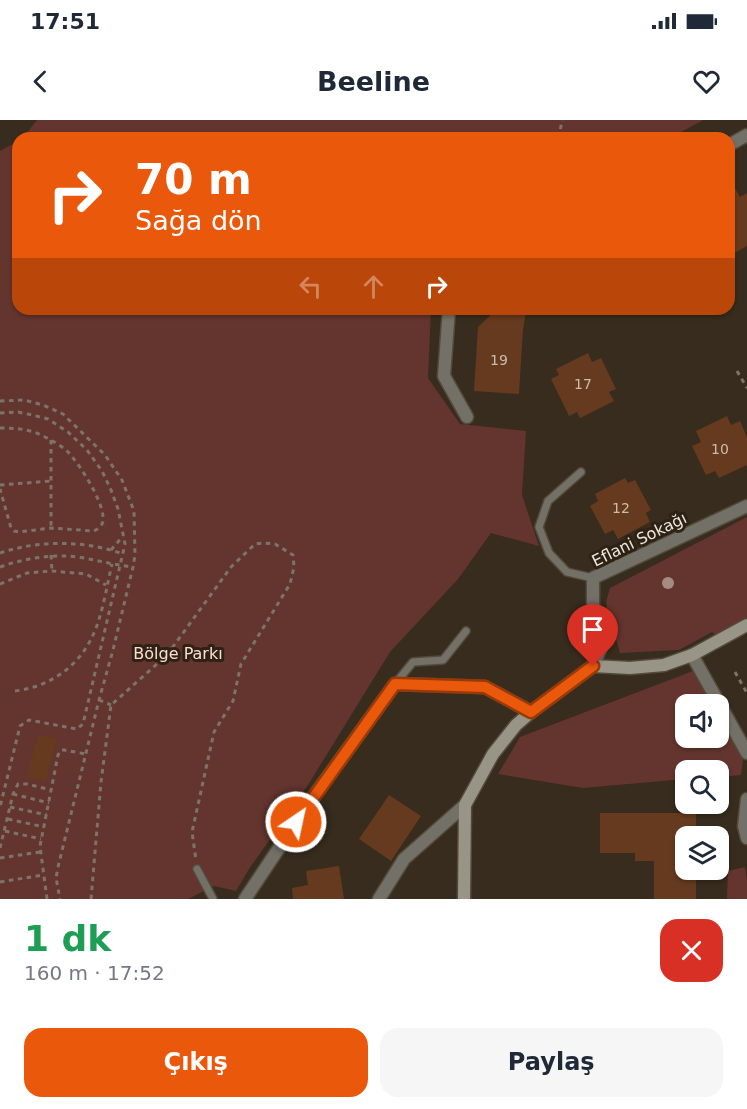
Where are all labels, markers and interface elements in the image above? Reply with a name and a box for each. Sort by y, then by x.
text: 17:51 [30,9,100,34]
icon: back [24,65,57,98]
icon: heart [690,65,723,98]
text: Beeline [317,66,430,97]
text: 70 m [135,155,252,204]
icon: right [36,156,114,234]
text: Sağa dön [135,205,262,236]
icon: left [294,270,327,303]
icon: ahead [357,270,390,303]
icon: right [420,270,453,303]
house number: 19 [490,352,508,368]
house number: 17 [574,376,592,392]
house number: 10 [711,441,729,457]
house number: 12 [612,500,630,516]
street label: Eflani Sokağı [589,508,690,571]
pin [567,604,618,666]
icon: arrive [576,613,609,646]
park label: Bölge Parkı [133,644,223,663]
map controls [675,694,729,880]
button: sound [675,694,729,748]
button: search [675,760,729,814]
position arrow [264,790,328,854]
button: layers [675,826,729,880]
text: 1 dk [24,918,111,959]
button: close [660,919,723,982]
text: 160 m · 17:52 [24,961,165,985]
button: Çıkış [24,1028,368,1097]
button: Paylaş [380,1028,723,1097]

